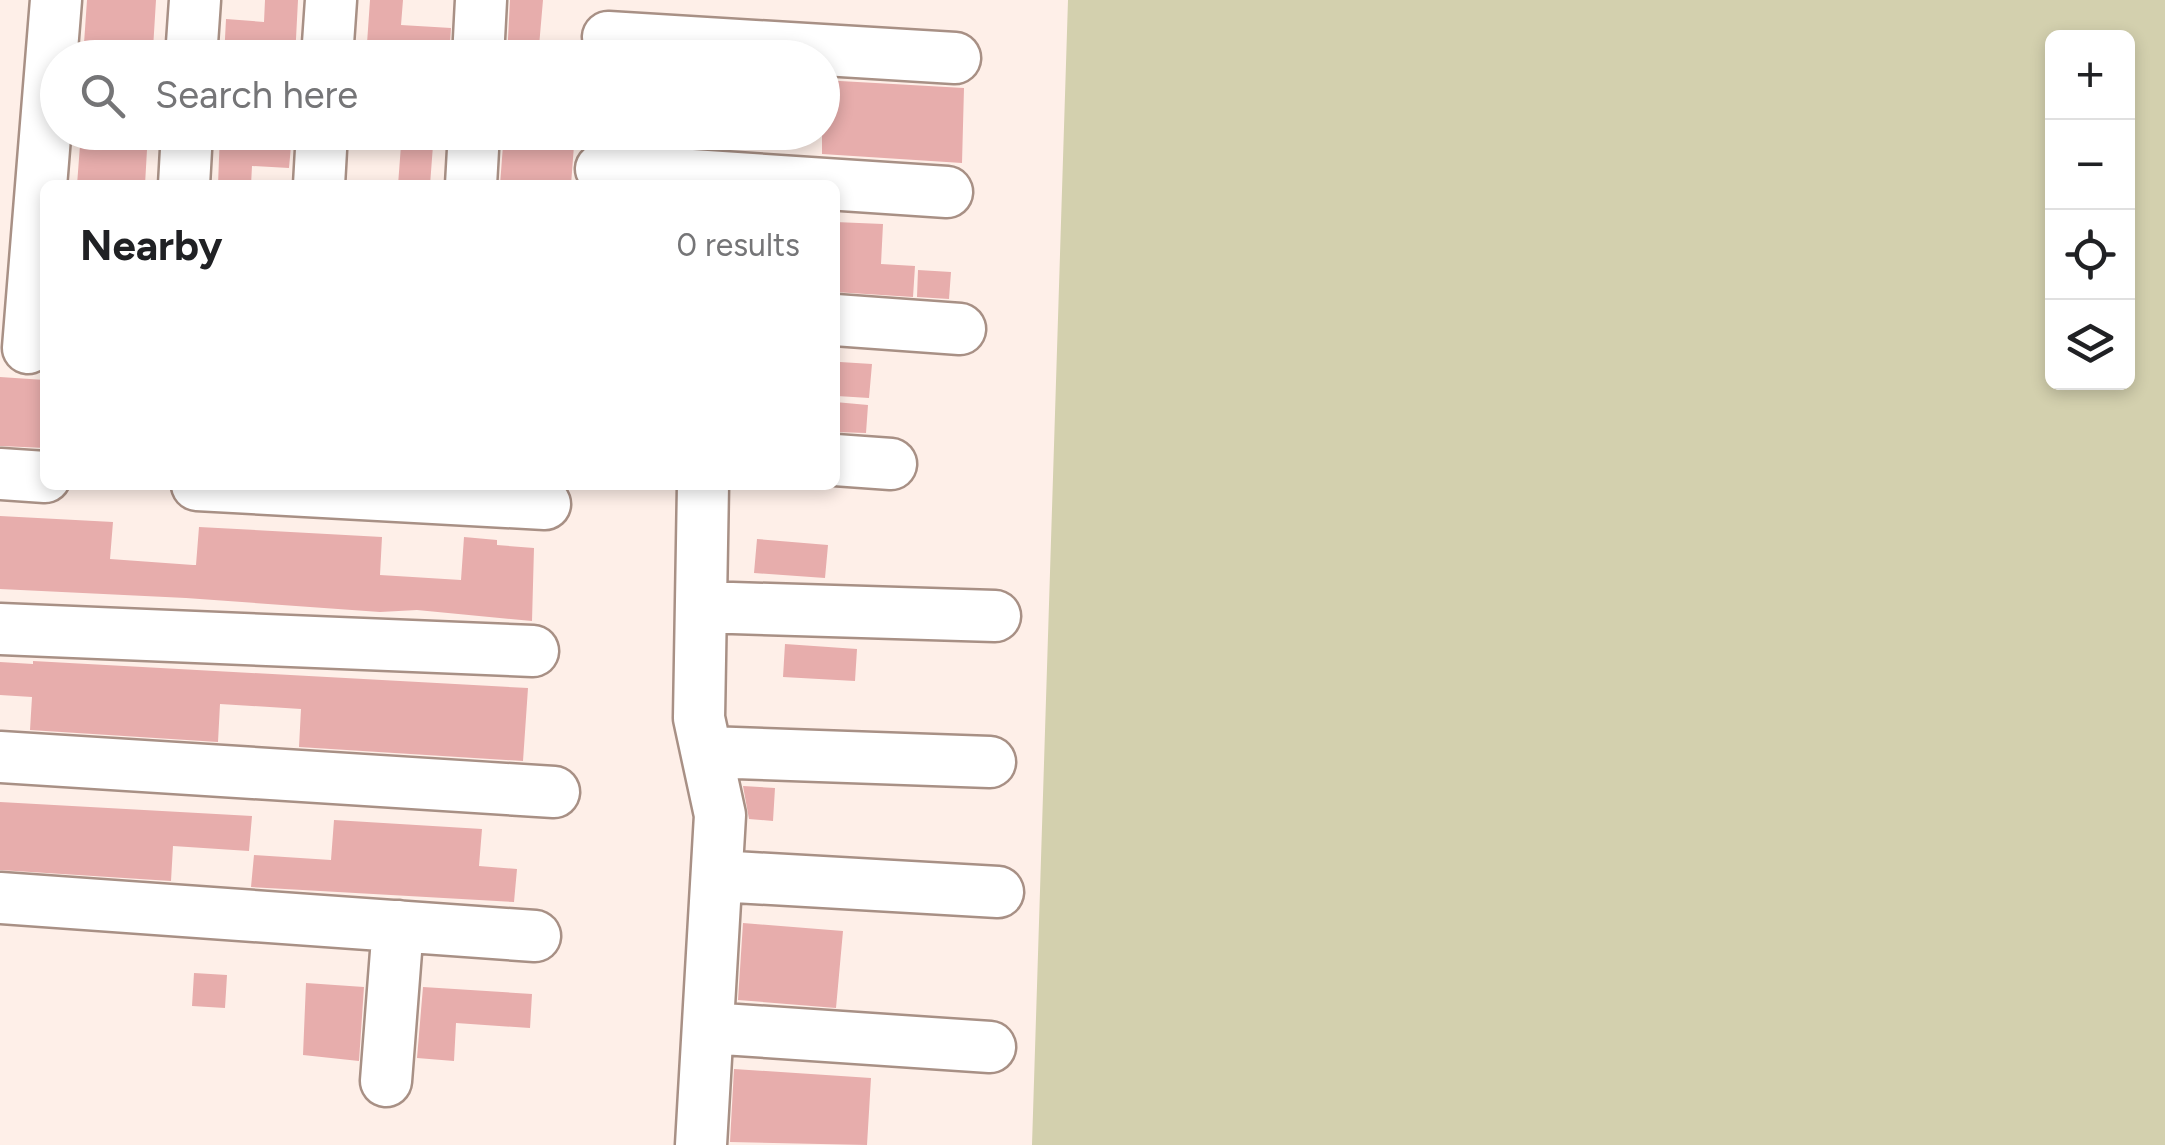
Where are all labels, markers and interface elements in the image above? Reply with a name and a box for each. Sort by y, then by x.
map controls [2045,30,2135,390]
button: + [2045,30,2135,120]
search box [40,40,840,150]
icon: search [75,68,130,123]
text: Search here [155,72,358,118]
button: − [2045,120,2135,210]
button: locate [2045,210,2135,300]
text: Nearby [80,220,222,271]
text: 0 results [676,226,800,264]
button: layers [2045,300,2135,390]

